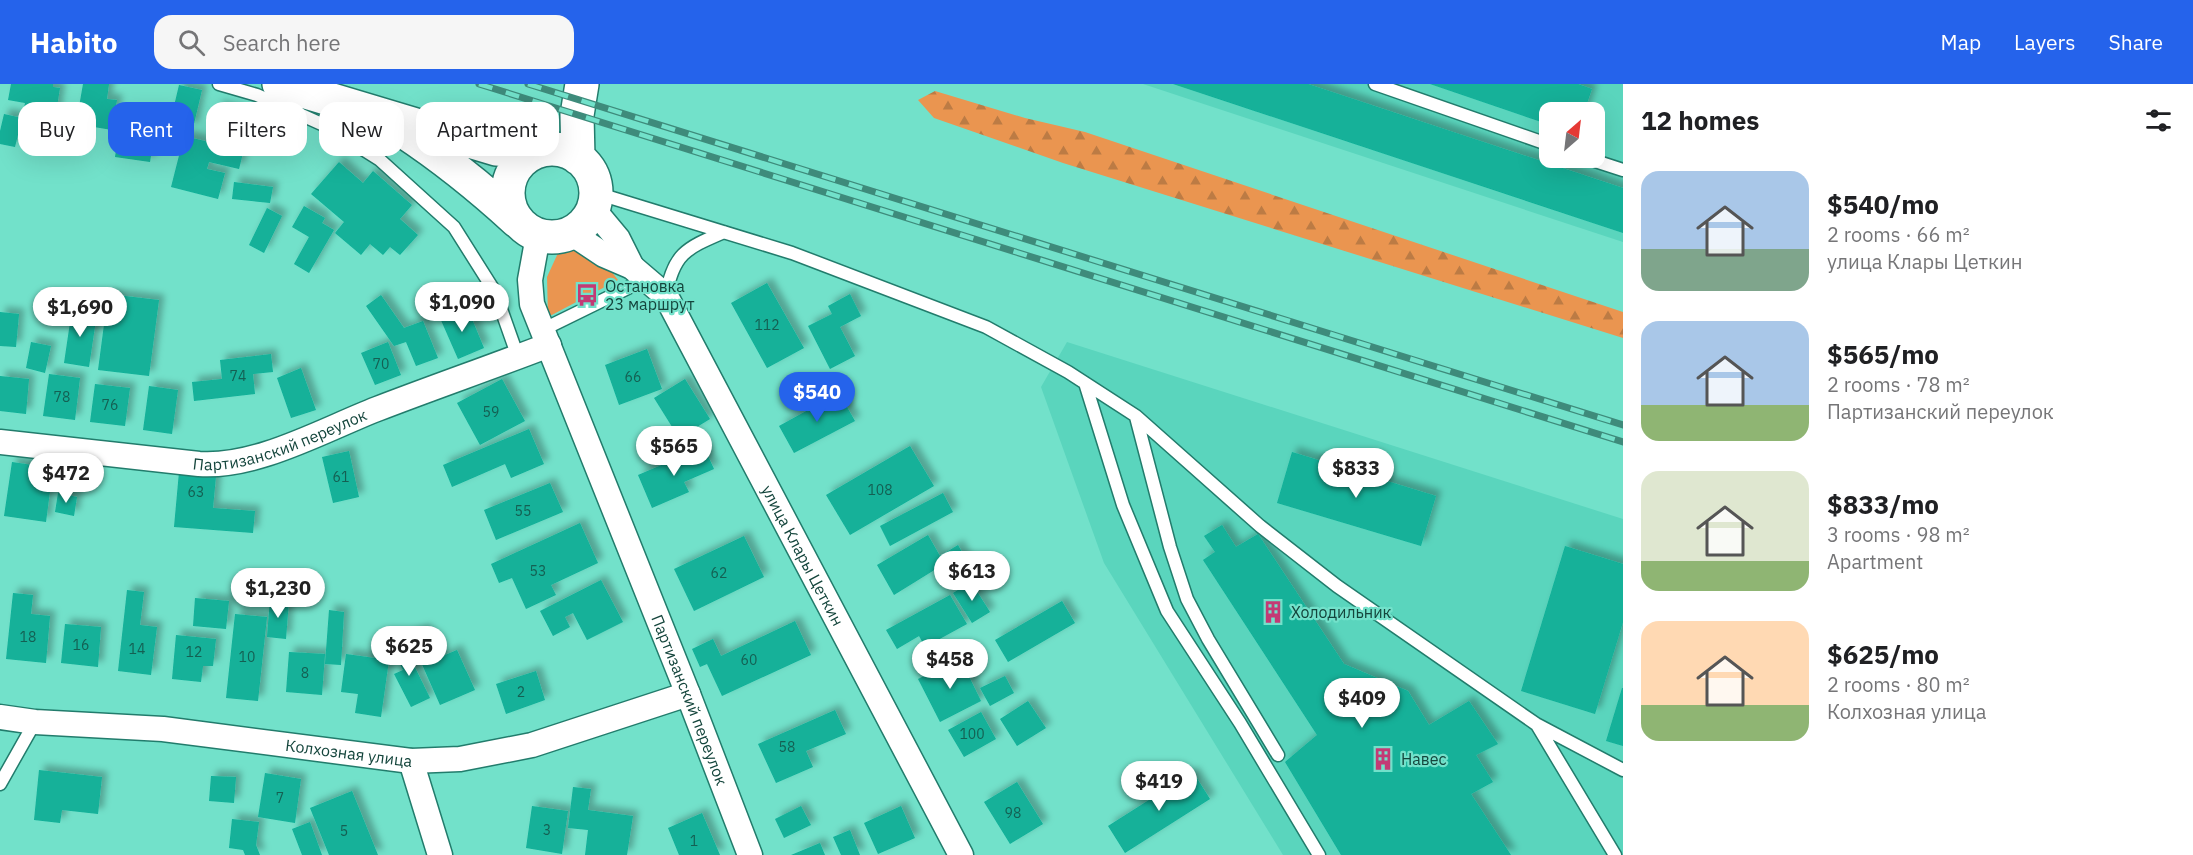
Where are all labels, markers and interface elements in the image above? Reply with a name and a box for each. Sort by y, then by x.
search box [154,15,574,69]
text: Habito [30,24,118,61]
icon: search [175,26,208,59]
text: Search here [223,28,341,57]
text: Map [1941,28,1981,56]
text: Layers [2014,28,2076,56]
text: Share [2109,28,2163,56]
chip: Buy [18,102,96,156]
chip: Rent [108,102,194,156]
chip: Filters [206,102,307,156]
chip: New [319,102,404,156]
chip: Apartment [416,102,559,156]
north arrow [1539,102,1605,168]
map controls [1539,102,1605,168]
text: 12 homes [1641,103,1759,137]
icon: filters [2142,104,2175,137]
text: $540/mo [1827,187,1939,221]
icon: home [1689,195,1761,267]
text: 2 rooms · 66 m² [1827,221,1970,248]
text: улица Клары Цеткин [1827,248,2022,275]
place label: Остановка 23 маршрут [605,276,695,314]
pin: $1,090 [413,282,511,333]
bus stop icon: Остановка 23 маршрут [574,282,600,308]
pin: $1,690 [31,287,129,338]
text: $1,090 [429,288,495,315]
text: $1,690 [47,293,113,320]
house number: 112 [754,316,780,334]
text: $565/mo [1827,337,1939,371]
icon: home [1689,345,1761,417]
house number: 70 [373,355,389,373]
house number: 74 [230,367,246,385]
house number: 66 [625,368,641,386]
text: 2 rooms · 78 m² [1827,371,1970,398]
pin: $540 [781,372,853,423]
text: $540 [793,378,841,405]
house number: 78 [54,388,70,406]
house number: 76 [102,396,118,414]
text: Партизанский переулок [1827,398,2054,425]
house number: 59 [483,403,499,421]
street label: Партизанский переулок [192,404,370,474]
pin: $565 [638,426,710,477]
text: $565 [650,432,698,459]
pin: $833 [1320,448,1392,499]
pin: $472 [30,453,102,504]
text: $833 [1332,454,1380,481]
text: $472 [42,459,90,486]
house number: 61 [333,468,349,486]
street label: улица Клары Цеткин [757,481,848,629]
house number: 108 [867,481,893,499]
house number: 63 [188,483,204,501]
text: $833/mo [1827,487,1939,521]
icon: home [1689,495,1761,567]
house number: 55 [515,502,531,520]
text: 3 rooms · 98 m² [1827,521,1970,548]
text: Apartment [1827,548,1923,575]
pin: $613 [936,551,1008,602]
text: $613 [948,557,996,584]
house number: 53 [530,562,546,580]
house number: 62 [711,564,727,582]
pin: $1,230 [229,568,327,619]
text: $1,230 [245,574,311,601]
building icon: Холодильник [1260,599,1286,625]
place label: Холодильник [1291,602,1392,622]
street label: Партизанский переулок [647,612,732,788]
pin: $625 [373,626,445,677]
house number: 18 [20,628,36,646]
text: $625 [385,632,433,659]
house number: 16 [73,636,89,654]
text: $625/mo [1827,637,1939,671]
pin: $458 [914,639,986,690]
house number: 14 [129,640,145,658]
house number: 12 [186,643,202,661]
text: $458 [926,645,974,672]
icon: home [1689,645,1761,717]
house number: 10 [239,648,255,666]
house number: 60 [741,651,757,669]
house number: 8 [301,664,309,682]
text: 2 rooms · 80 m² [1827,671,1970,698]
pin: $409 [1326,678,1398,729]
house number: 2 [517,683,525,701]
text: $409 [1338,684,1386,711]
text: Колхозная улица [1827,698,1986,725]
house number: 100 [959,725,985,743]
street label: Колхозная улица [284,735,414,771]
house number: 58 [779,738,795,756]
building icon: Навес [1370,746,1396,772]
place label: Навес [1401,749,1447,769]
pin: $419 [1123,761,1195,812]
text: $419 [1135,767,1183,794]
house number: 7 [276,789,284,807]
house number: 98 [1005,804,1021,822]
house number: 3 [543,821,551,839]
house number: 5 [340,822,348,840]
house number: 1 [690,832,698,850]

